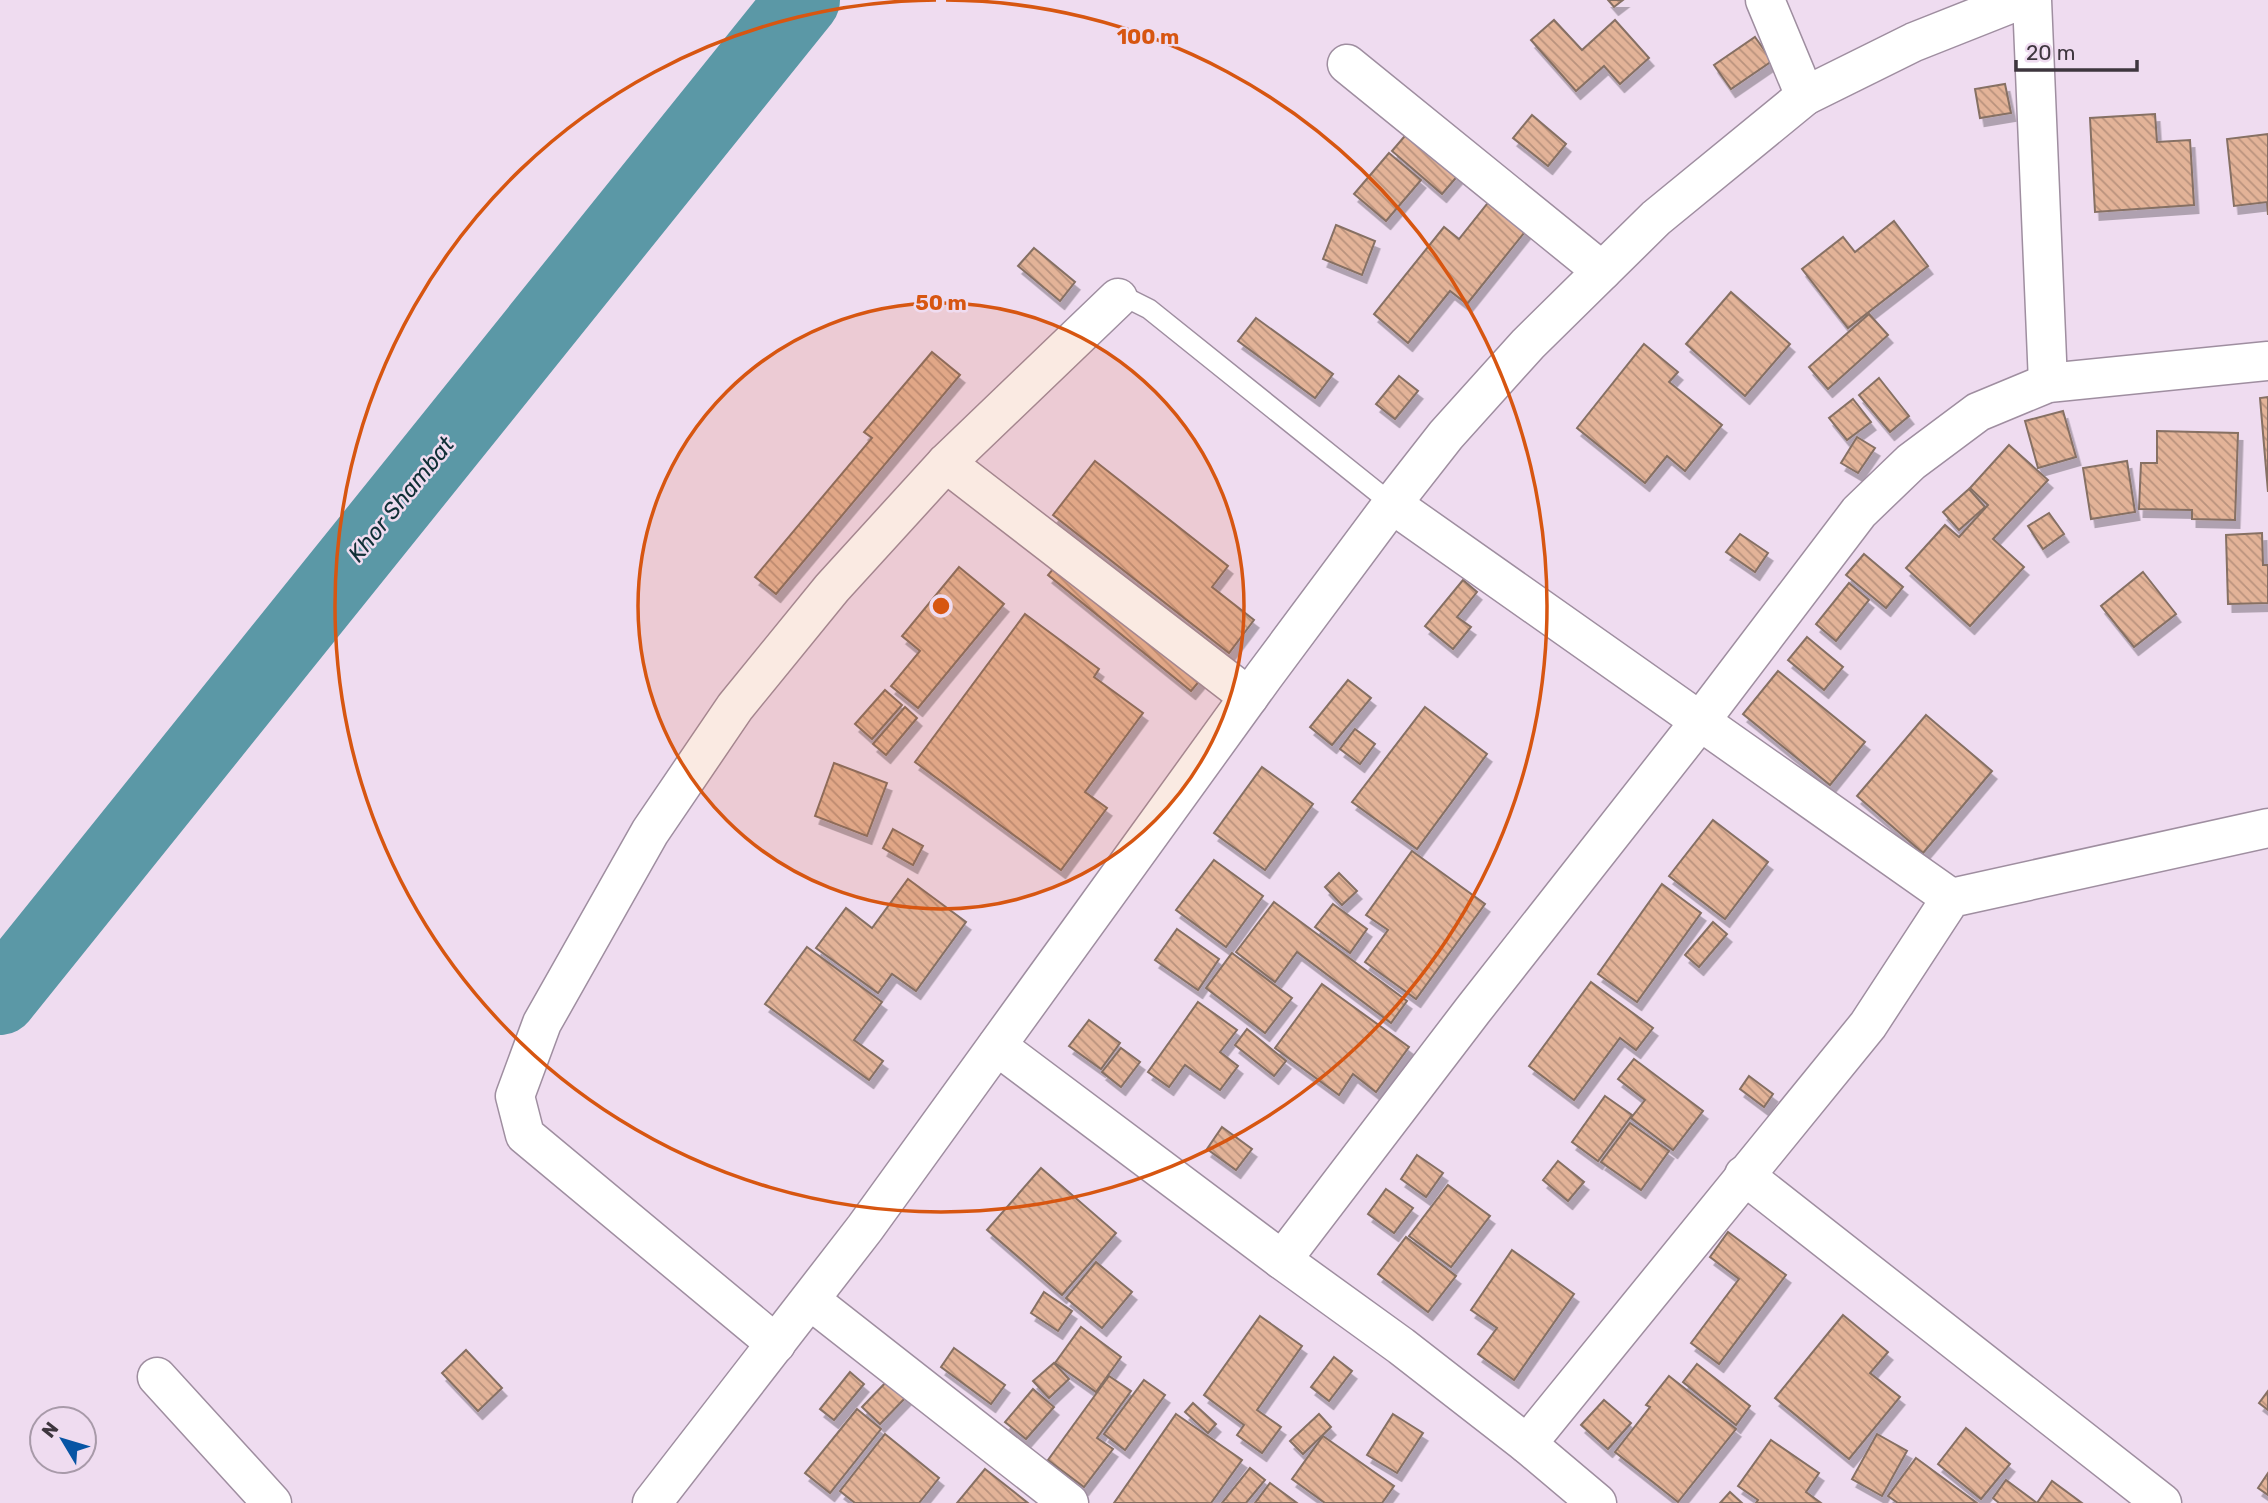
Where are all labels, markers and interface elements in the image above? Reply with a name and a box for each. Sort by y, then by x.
text: 100 m [1117,24,1179,49]
scale bar [2016,28,2137,72]
text: 20 m [2026,40,2075,65]
text: 50 m [915,290,967,315]
water label: Khor Shambat [342,430,461,567]
centre of rings [929,594,953,618]
north arrow [28,1405,98,1475]
text: N [37,1417,63,1442]

